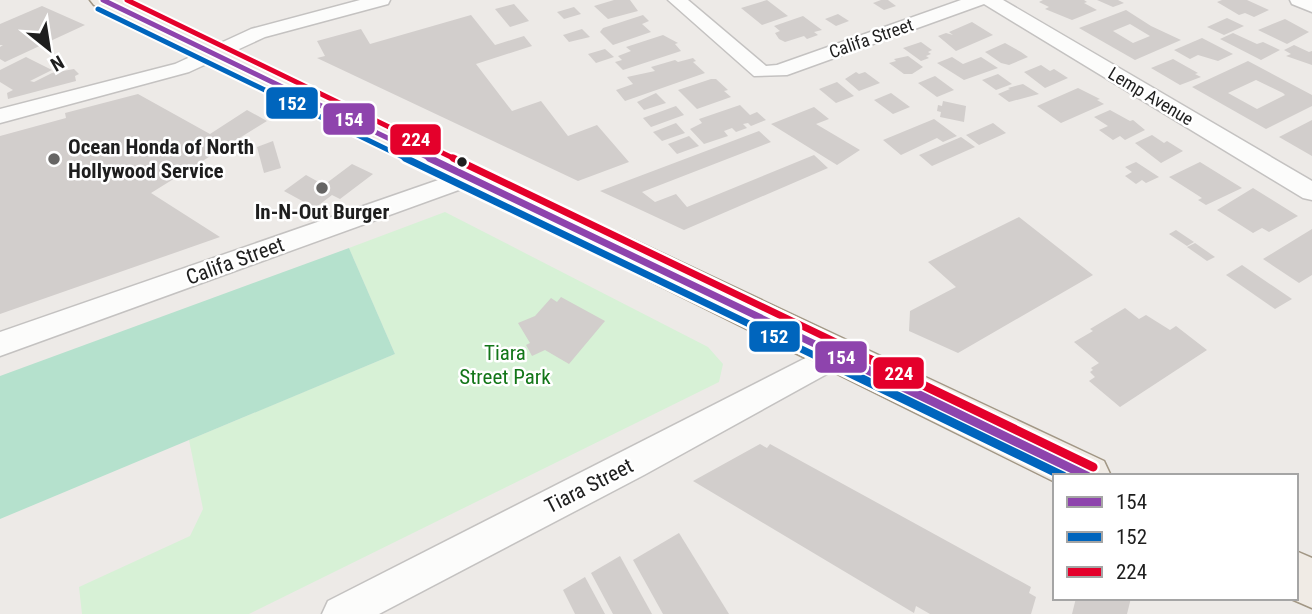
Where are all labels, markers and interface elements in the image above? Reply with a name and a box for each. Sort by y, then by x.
north arrow [14,14,84,84]
street label: Califa Street [826,14,916,62]
text: N [46,50,68,76]
street label: Lemp Avenue [1105,62,1197,130]
line badge: 152 [265,86,319,120]
text: 152 [278,92,306,115]
line badge: 154 [322,102,376,136]
text: 154 [335,108,363,131]
line badge: 224 [389,123,442,156]
text: 224 [402,128,430,151]
place label: Ocean Honda of North Hollywood Service [68,135,254,183]
marker: Ocean Honda of North Hollywood Service [46,151,62,167]
unlabelled marker [455,155,469,169]
marker: In-N-Out Burger [314,180,330,196]
place label: In-N-Out Burger [255,200,389,224]
street label: Califa Street [183,232,287,290]
line badge: 152 [748,320,801,353]
text: 152 [760,325,788,348]
line badge: 154 [814,340,868,374]
park label: Tiara Street Park [459,341,551,389]
text: 154 [827,346,855,369]
line badge: 224 [872,356,925,390]
text: 224 [885,362,913,385]
street label: Tiara Street [541,454,637,518]
legend [1053,474,1298,600]
text: 154 [1116,490,1147,514]
text: 152 [1116,525,1147,549]
text: 224 [1116,560,1147,584]

